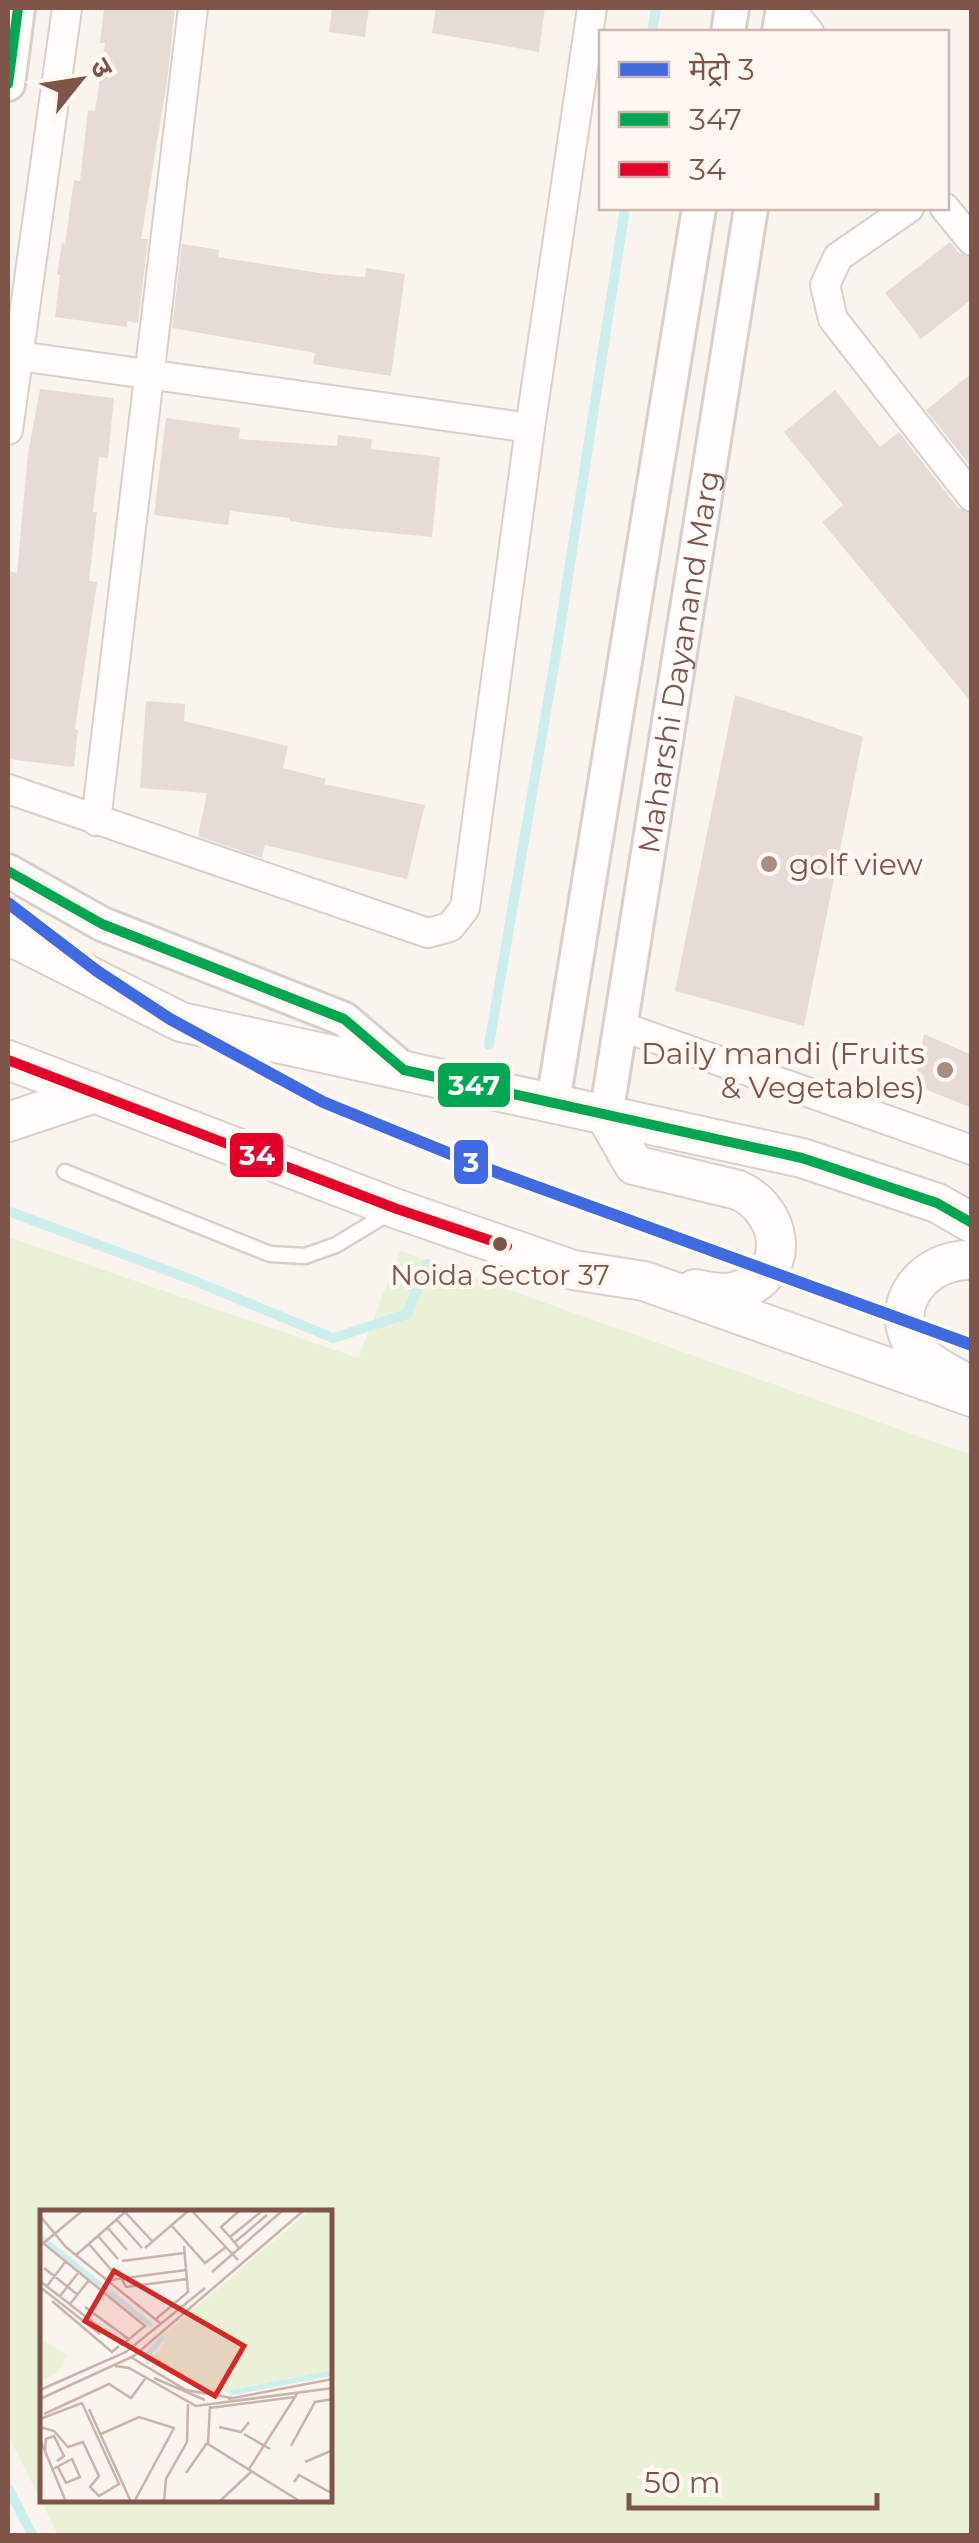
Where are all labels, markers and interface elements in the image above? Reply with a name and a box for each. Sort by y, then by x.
north arrow [30,30,130,130]
legend [599,30,949,210]
text: मेट्रो 3 [689,51,755,88]
text: उ [83,52,121,84]
text: 347 [689,101,742,138]
text: 34 [689,151,726,188]
street label: Maharshi Dayanand Marg [630,467,727,856]
place label: golf view [789,846,924,883]
marker: golf view [758,853,780,875]
place label: Daily mandi (Fruits & Vegetables) [641,1035,925,1106]
marker: Daily mandi (Fruits & Vegetables) [934,1059,956,1081]
line badge: 347 [436,1061,512,1109]
text: 347 [447,1068,500,1102]
line badge: 34 [228,1131,285,1179]
text: 34 [238,1138,276,1172]
line badge: 3 [452,1138,490,1186]
text: 3 [462,1145,479,1179]
marker: Noida Sector 37 [490,1234,510,1254]
place label: Noida Sector 37 [390,1258,610,1292]
inset map [40,2210,332,2503]
scale bar [629,2448,876,2510]
text: 50 m [644,2464,721,2501]

